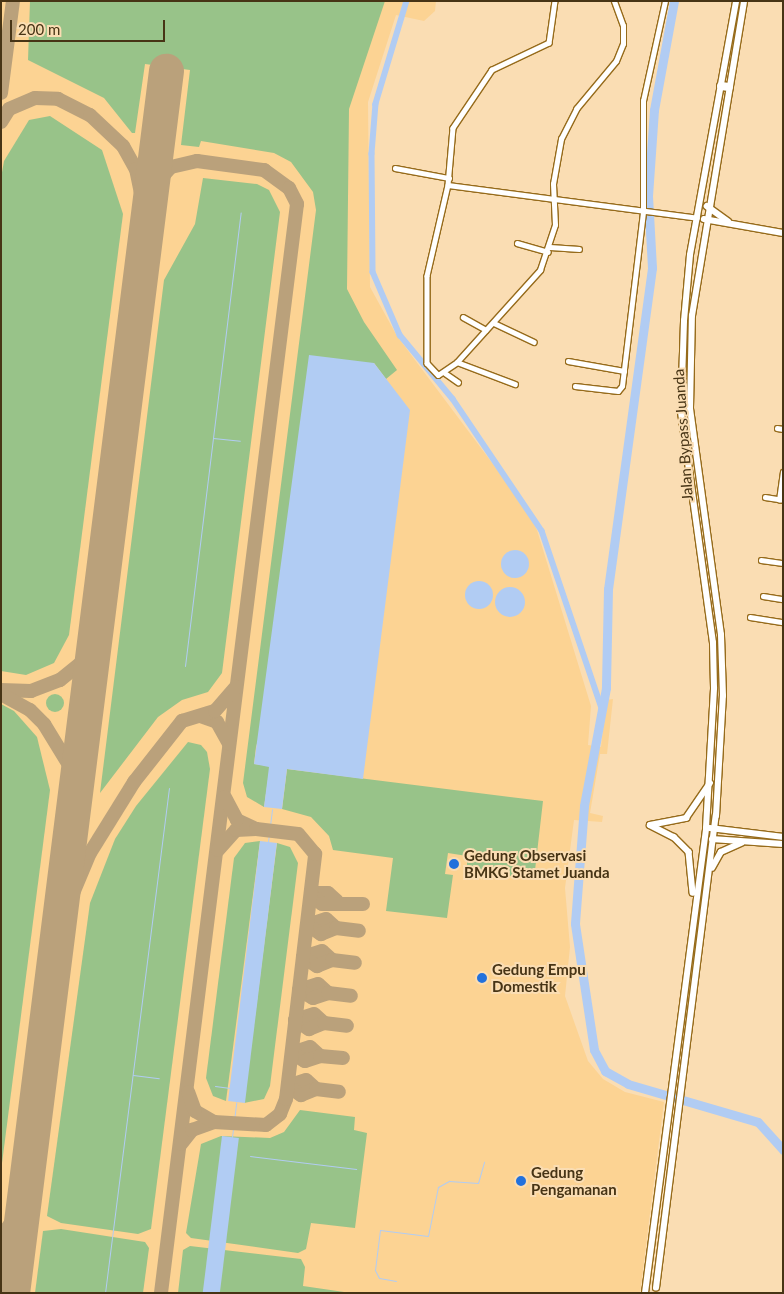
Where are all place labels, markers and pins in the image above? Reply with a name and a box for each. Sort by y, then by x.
place label: Gedung Observasi BMKG Stamet Juanda [464,846,610,881]
marker: Gedung Observasi BMKG Stamet Juanda [448,858,460,870]
place label: Gedung Empu Domestik [492,960,586,995]
marker: Gedung Empu Domestik [476,972,488,984]
place label: Gedung Pengamanan [531,1163,617,1198]
marker: Gedung Pengamanan [515,1175,527,1187]

